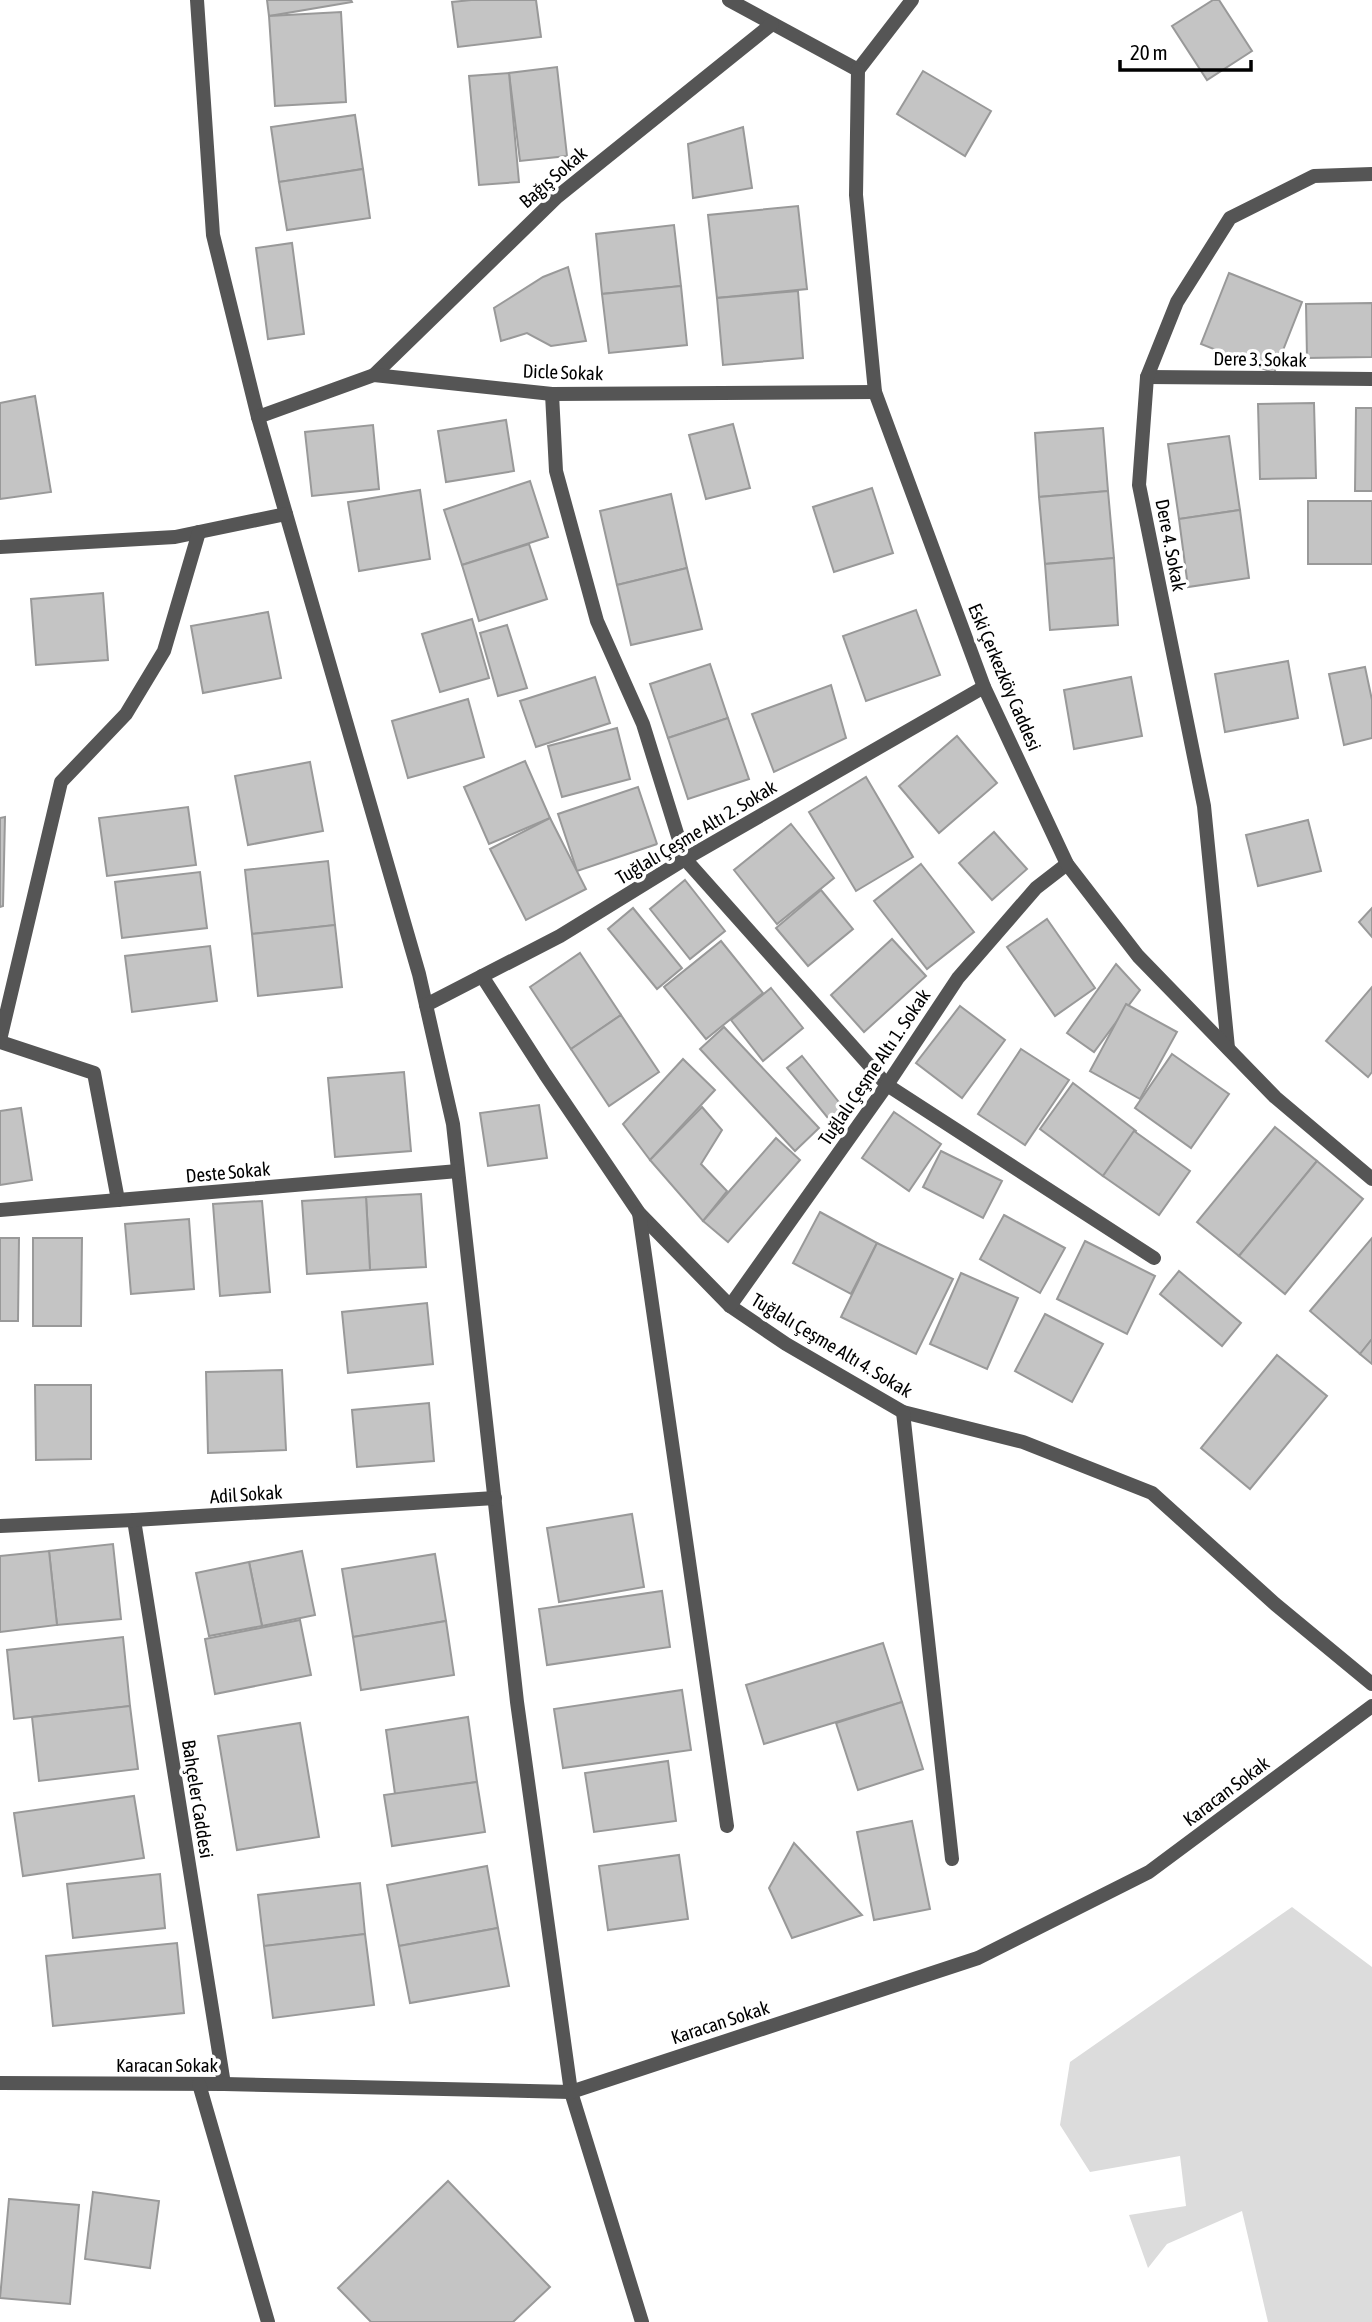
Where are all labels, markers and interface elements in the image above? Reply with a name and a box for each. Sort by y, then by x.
scale bar [1120,28,1251,72]
text: 20 m [1130,40,1168,64]
street label: Bağış Sokak [515,141,592,212]
street label: Dere 3. Sokak [1213,347,1308,371]
street label: Dicle Sokak [522,360,604,384]
street label: Dere 4. Sokak [1151,497,1191,594]
street label: Eski Çerkezköy Caddesi [964,600,1046,754]
street label: Tuğlalı Çeşme Altı 2. Sokak [612,775,781,889]
street label: Tuğlalı Çeşme Altı 1. Sokak [814,984,935,1149]
street label: Deste Sokak [185,1157,272,1187]
street label: Tuğlalı Çeşme Altı 4. Sokak [748,1288,917,1402]
street label: Adil Sokak [209,1480,284,1508]
street label: Bahçeler Caddesi [178,1738,218,1860]
street label: Karacan Sokak [1179,1751,1274,1830]
street label: Karacan Sokak [668,1996,772,2048]
street label: Karacan Sokak [116,2054,219,2076]

